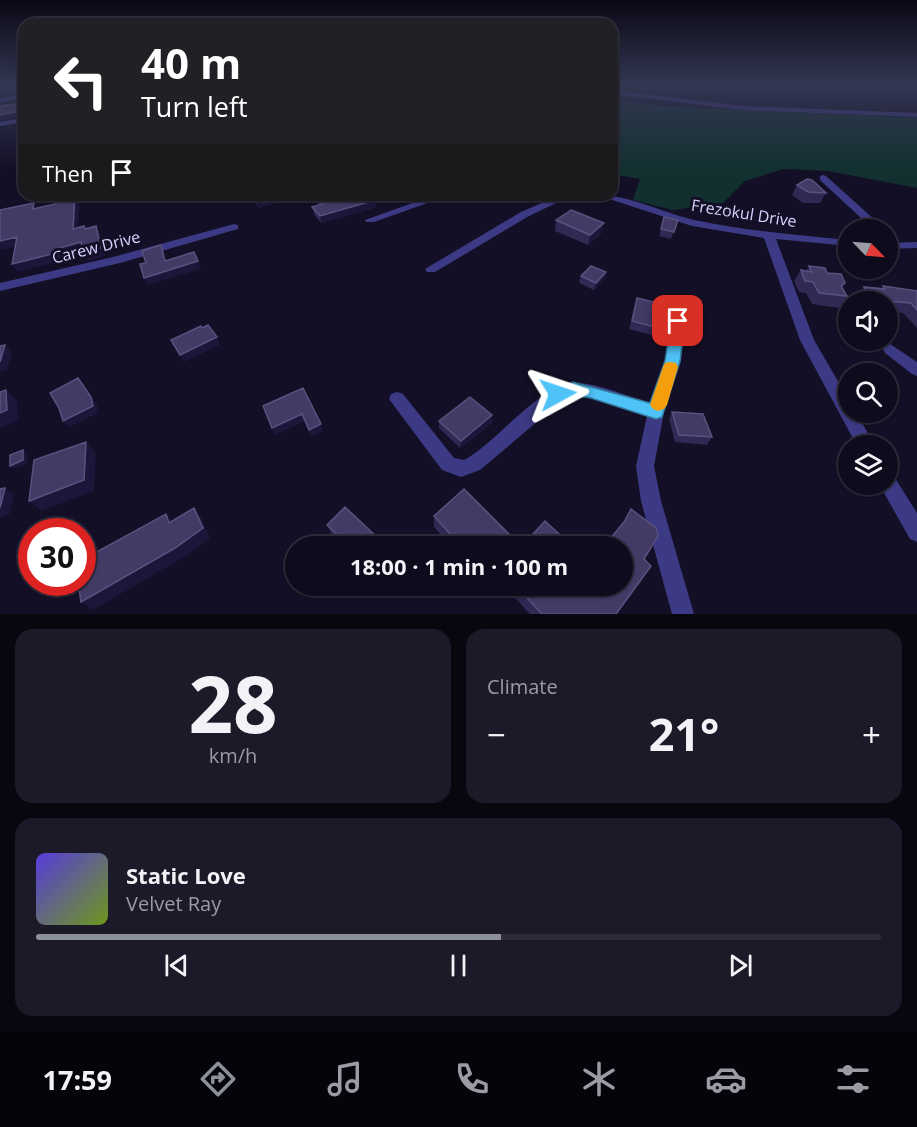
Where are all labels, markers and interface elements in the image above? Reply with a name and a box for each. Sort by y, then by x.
text: 40 m [141,34,241,91]
icon: left [42,42,120,120]
text: Turn left [141,88,248,125]
icon: arrive [105,156,138,189]
text: Then [42,158,93,188]
street label: Frezokul Drive [690,194,798,232]
north arrow [838,219,898,279]
map controls [838,219,898,495]
street label: Carew Drive [50,225,142,269]
button: sound [838,291,898,351]
pin [652,295,703,346]
icon: arrive [661,304,694,337]
position arrow [526,362,590,426]
button: search [838,363,898,423]
button: layers [838,435,898,495]
speed limit sign: 30 [18,518,96,596]
text: 18:00 · 1 min · 100 m [350,551,568,581]
text: 28 [188,650,278,756]
text: Climate [487,673,558,700]
text: 21° [649,703,719,764]
text: − [487,712,506,757]
text: + [862,712,881,757]
text: km/h [209,742,257,769]
text: Static Love [126,860,246,890]
text: Velvet Ray [126,890,221,917]
icon: previous [160,949,193,982]
icon: pause [442,949,475,982]
icon: next [724,949,757,982]
icon: directions [197,1058,239,1100]
icon: music [324,1058,366,1100]
icon: phone [451,1058,493,1100]
icon: climate [578,1058,620,1100]
icon: car [705,1058,747,1100]
icon: filters [832,1058,874,1100]
text: 17:59 [43,1061,112,1098]

